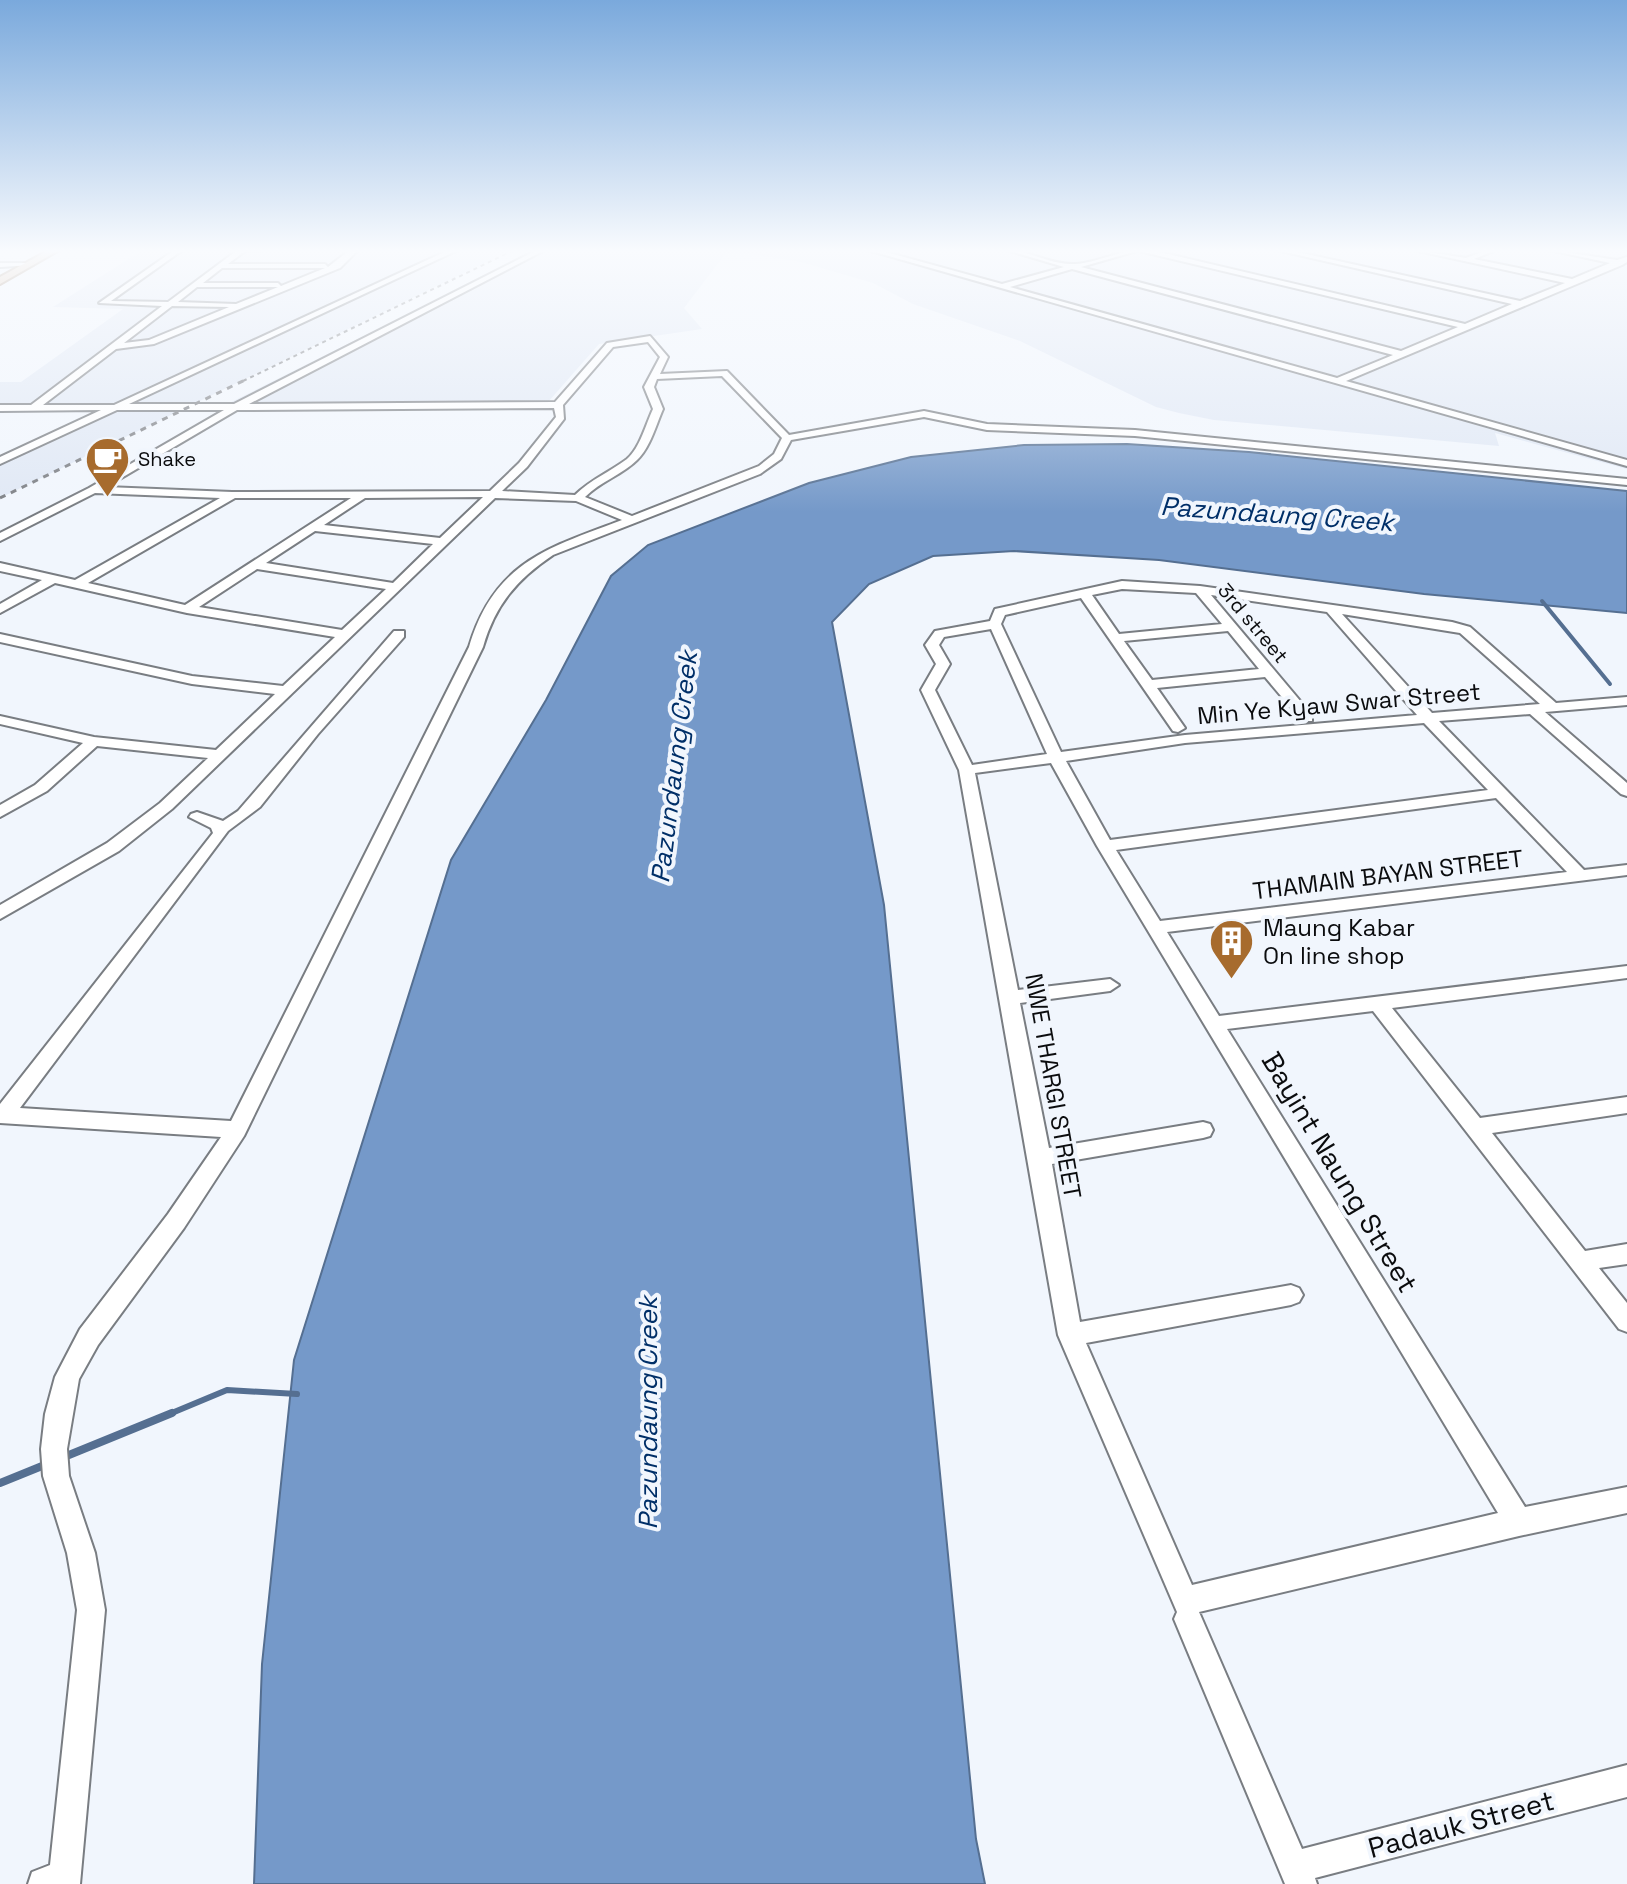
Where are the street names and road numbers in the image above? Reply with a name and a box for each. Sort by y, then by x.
street label: 3rd street [1212,578,1294,668]
street label: Min Ye Kyaw Swar Street [1196,676,1482,731]
street label: THAMAIN BAYAN STREET [1251,843,1525,906]
street label: NWE THARGI STREET [1018,971,1089,1201]
street label: Bayint Naung Street [1254,1045,1426,1299]
street label: Padauk Street [1364,1782,1558,1866]

